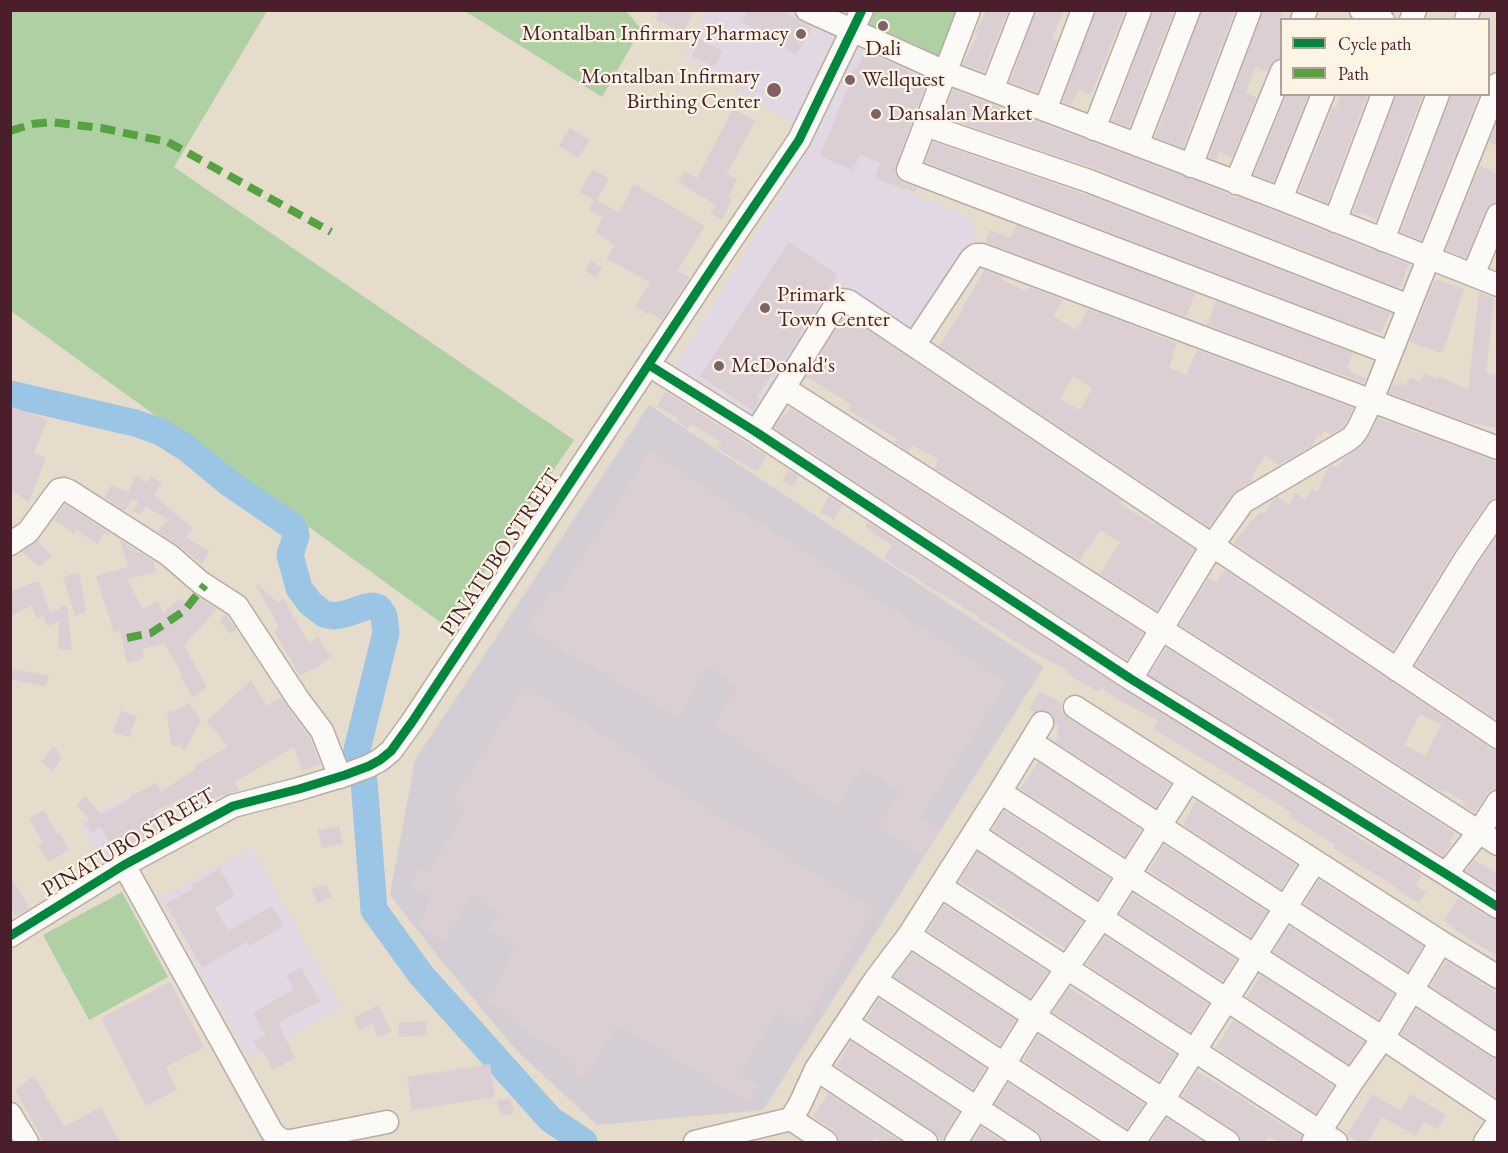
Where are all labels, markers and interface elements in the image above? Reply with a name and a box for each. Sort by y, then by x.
legend [1280,18,1490,96]
marker: Dali [876,19,890,33]
place label: Montalban Infirmary Pharmacy [522,21,789,47]
marker: Montalban Infirmary Pharmacy [794,27,808,41]
text: Cycle path [1338,32,1412,55]
place label: Dali [865,36,901,62]
text: Path [1338,62,1369,85]
place label: Montalban Infirmary Birthing Center [581,64,760,116]
place label: Wellquest [862,67,945,93]
marker: Wellquest [843,73,857,87]
marker: Montalban Infirmary Birthing Center [765,81,783,99]
place label: Dansalan Market [888,101,1032,127]
marker: Dansalan Market [869,107,883,121]
place label: Primark Town Center [777,282,890,334]
marker: Primark Town Center [758,301,772,315]
place label: McDonald's [731,353,835,379]
marker: McDonald's [712,359,726,373]
street label: PINATUBO STREET [435,465,567,641]
street label: PINATUBO STREET [38,783,220,903]

